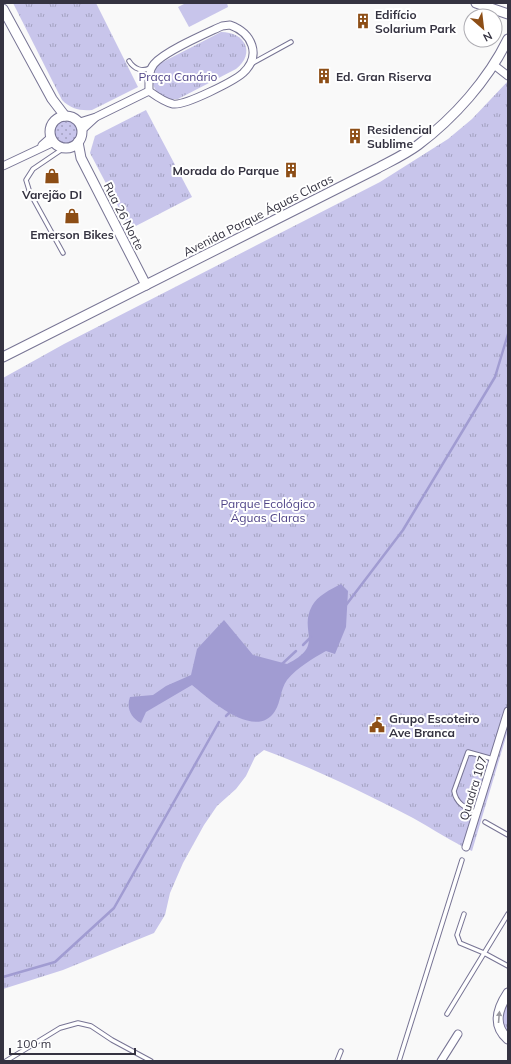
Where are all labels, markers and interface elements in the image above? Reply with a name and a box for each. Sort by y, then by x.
place label: Edifício Solarium Park [375,7,456,36]
north arrow [463,8,503,48]
building icon: Edifício Solarium Park [354,12,372,30]
text: N [481,29,495,45]
building icon: Ed. Gran Riserva [315,67,333,85]
park label: Praça Canário [139,69,218,84]
place label: Ed. Gran Riserva [336,69,431,84]
place label: Residencial Sublime [367,122,432,151]
building icon: Residencial Sublime [346,127,364,145]
building icon: Morada do Parque [282,161,300,179]
place label: Morada do Parque [172,163,279,178]
shop icon: Varejão DI [43,167,61,185]
street label: Avenida Parque Águas Claras [180,171,336,259]
street label: Rua 26 Norte [100,180,148,252]
place label: Varejão DI [21,187,82,202]
shop icon: Emerson Bikes [63,207,81,225]
place label: Emerson Bikes [30,227,114,242]
park label: Parque Ecológico Águas Claras [221,496,316,525]
place label: Grupo Escoteiro Ave Branca [389,711,480,740]
public building icon: Grupo Escoteiro Ave Branca [368,716,386,734]
street label: Quadra 107 [456,754,490,822]
one-way arrow [495,1011,502,1023]
scale bar [10,1030,135,1056]
text: 100 m [16,1036,51,1051]

